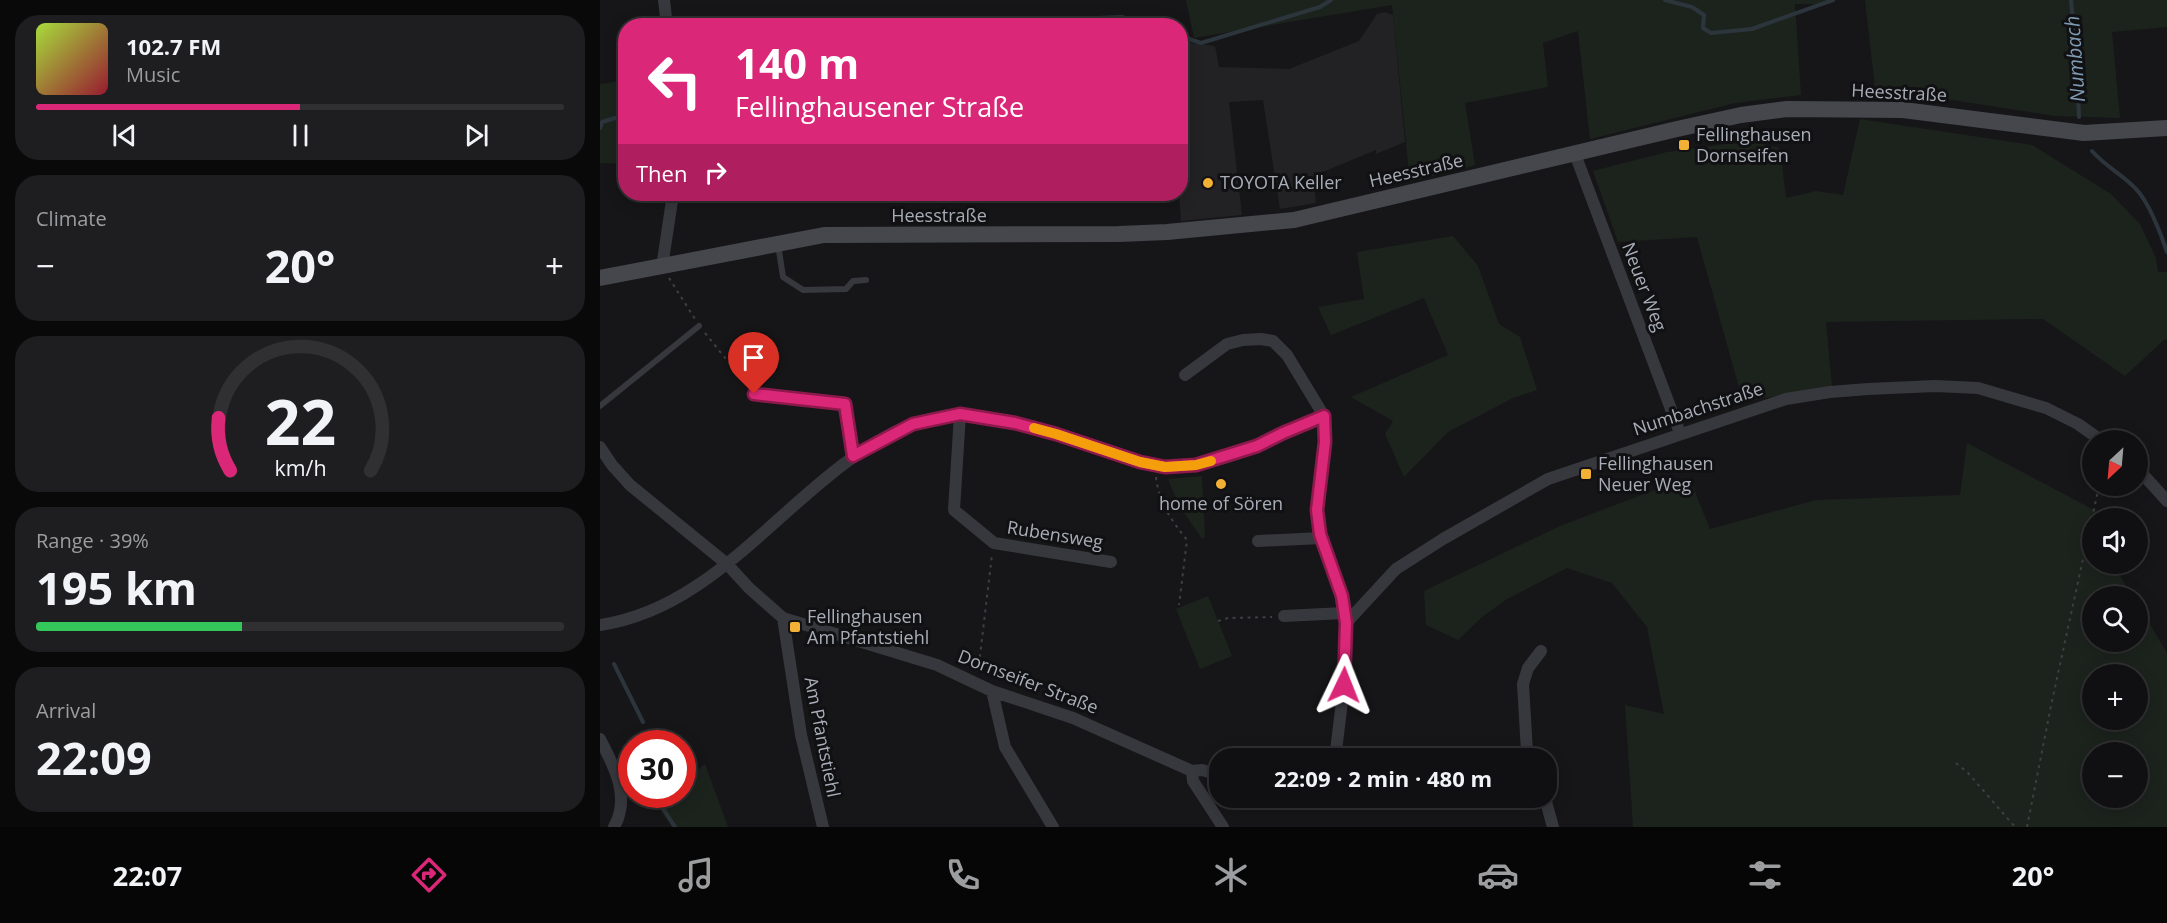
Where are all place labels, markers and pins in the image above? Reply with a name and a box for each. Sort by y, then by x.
place label: Fellinghausen Dornseifen [1696,122,1812,167]
marker: Fellinghausen Dornseifen [1677,138,1691,152]
place label: TOYOTA Keller [1220,170,1342,194]
marker: TOYOTA Keller [1201,176,1215,190]
pin [728,332,779,394]
place label: Fellinghausen Neuer Weg [1598,451,1714,496]
marker: Fellinghausen Neuer Weg [1579,467,1593,481]
marker: home of Sören [1214,477,1228,491]
place label: home of Sören [1159,491,1283,515]
place label: Fellinghausen Am Pfantstiehl [807,604,929,649]
marker: Fellinghausen Am Pfantstiehl [788,620,802,634]

